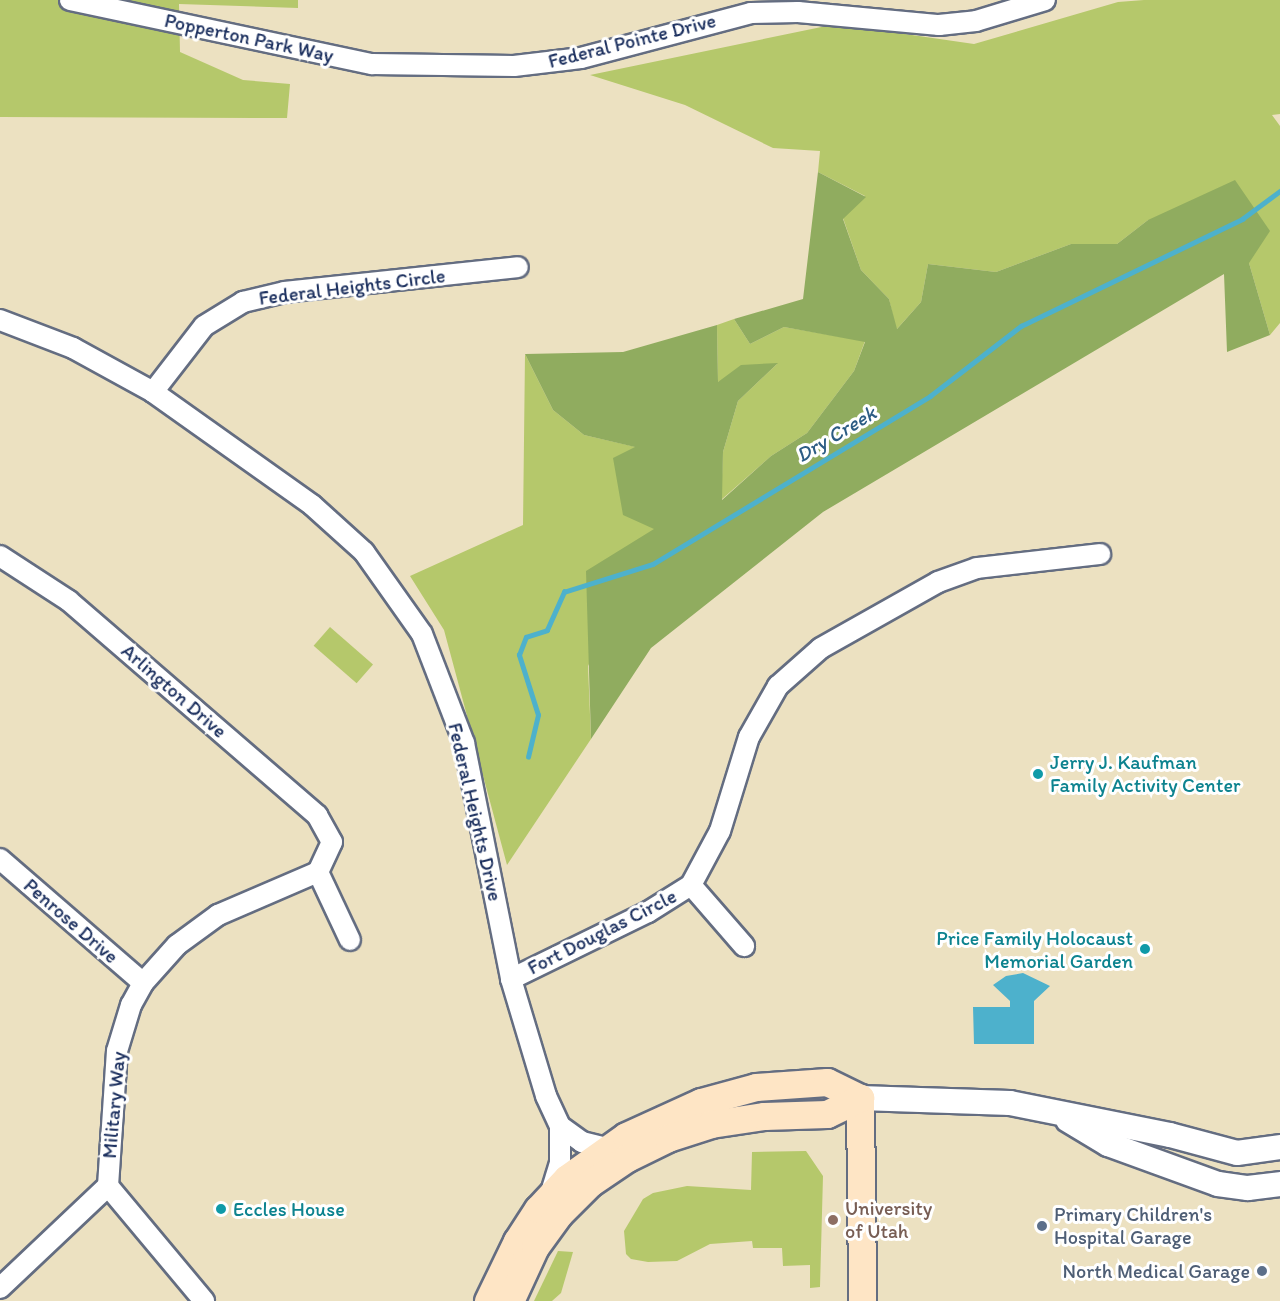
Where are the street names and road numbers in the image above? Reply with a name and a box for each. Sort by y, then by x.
street label: Popperton Park Way [163,8,335,68]
street label: Federal Pointe Drive [546,9,718,73]
street label: Federal Heights Circle [257,264,447,310]
street label: Arlington Drive [116,639,232,743]
street label: Federal Heights Drive [443,720,507,904]
street label: Penrose Drive [19,873,123,969]
street label: Fort Douglas Circle [523,884,681,980]
street label: Military Way [97,1051,131,1159]

